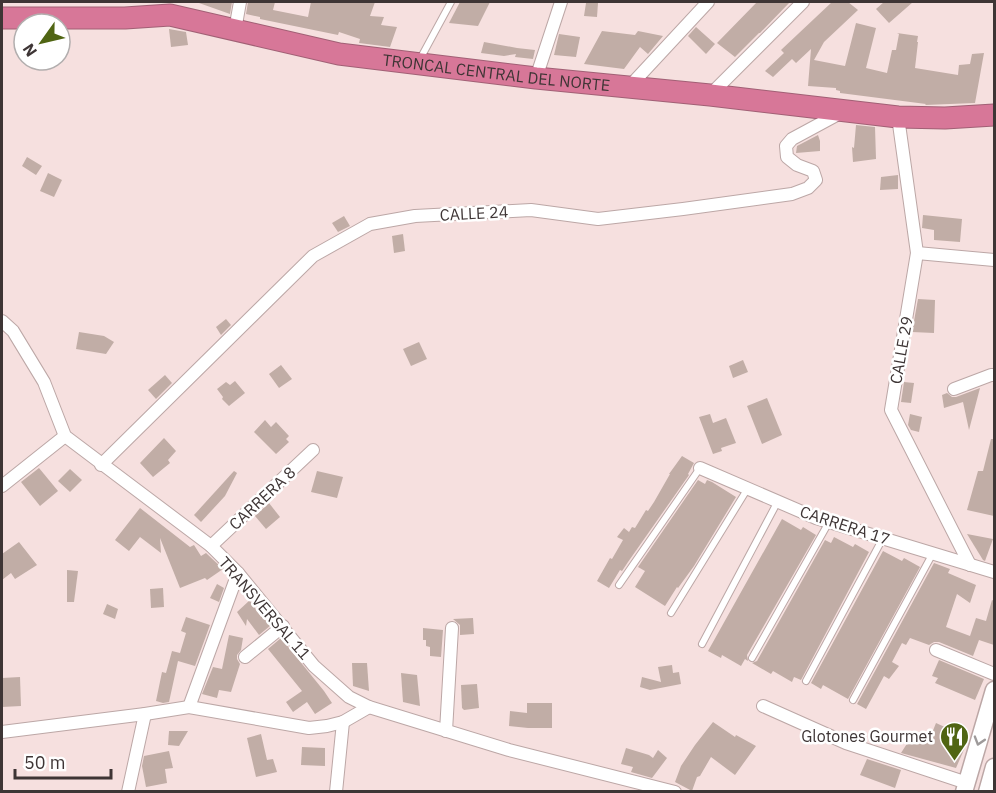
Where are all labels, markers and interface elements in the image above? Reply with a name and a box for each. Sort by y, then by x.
north arrow [12,12,72,72]
text: N [18,40,41,61]
street label: TRONCAL CENTRAL DEL NORTE [382,49,611,95]
street label: CALLE 24 [439,201,509,225]
street label: CALLE 29 [885,315,917,385]
street label: CARRERA 8 [225,462,299,534]
street label: CARRERA 17 [797,501,893,549]
street label: TRANSVERSAL 11 [215,552,315,664]
restaurant icon: Glotones Gourmet [938,720,970,762]
place label: Glotones Gourmet [801,726,933,746]
one-way arrow [974,735,986,746]
scale bar [15,742,111,780]
text: 50 m [24,751,66,774]

